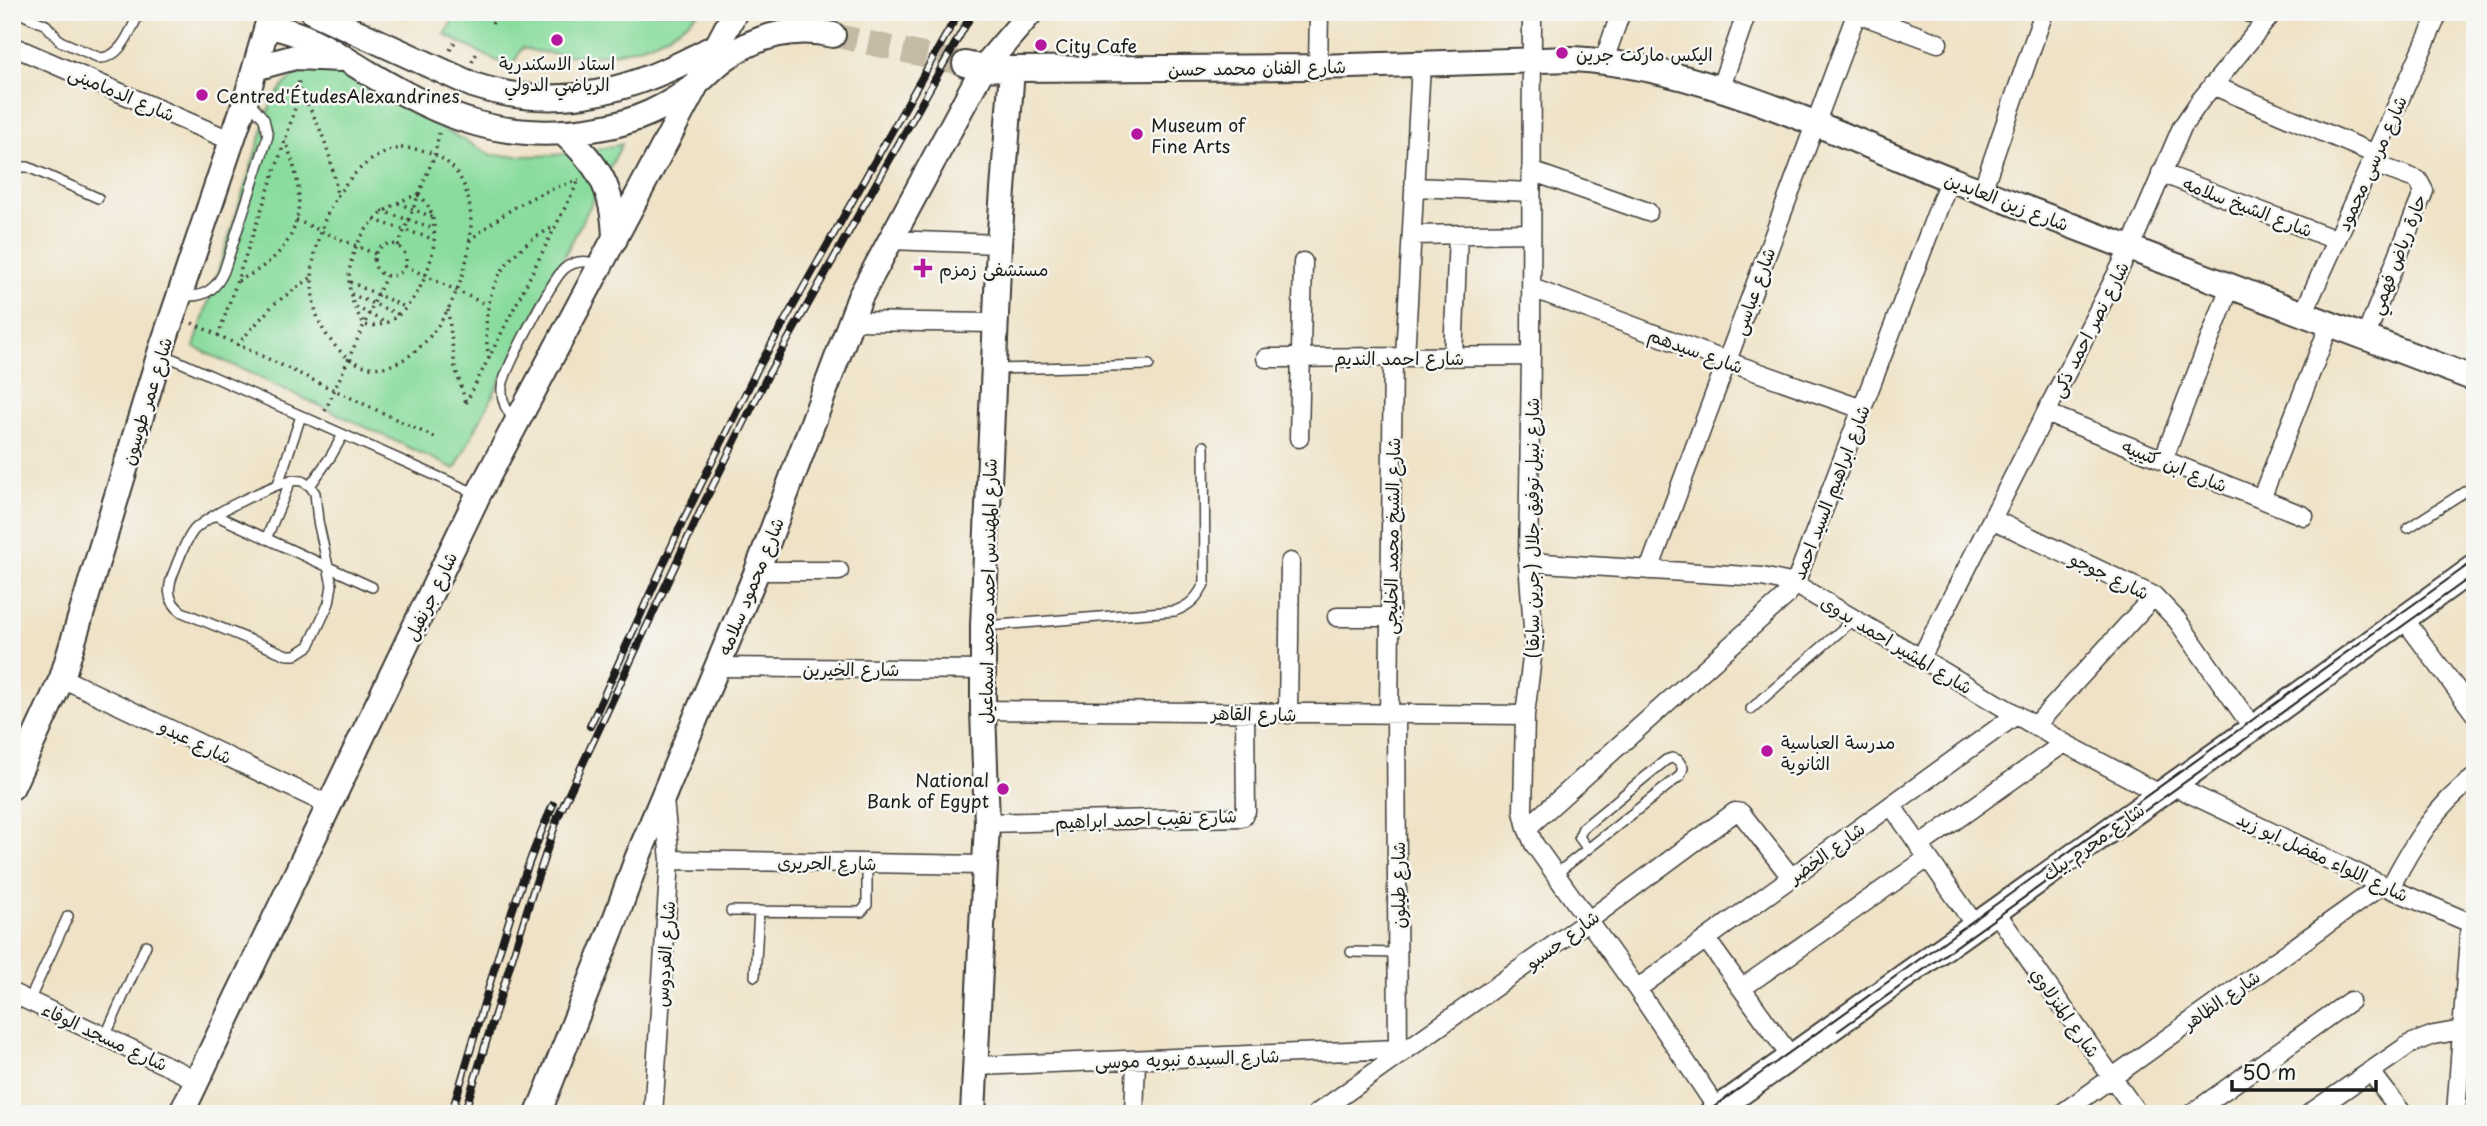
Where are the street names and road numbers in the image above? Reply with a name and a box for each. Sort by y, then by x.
street label: شارع الفنان محمد حسن [1168,52,1346,82]
street label: شارع الدمامينى [65,59,179,127]
street label: شارع مرسى محمود [2329,91,2413,235]
street label: شارع زين العابدين [1941,165,2073,237]
street label: شارع الشيخ سلامه [2179,169,2317,243]
street label: حارة رياض فهمي [2362,190,2436,319]
street label: شارع عباسى [1725,243,1781,339]
street label: شارع نصر احمد ذكى [2043,256,2135,402]
street label: شارع سيدهم [1644,320,1747,382]
street label: شارع عمر طوسون [114,334,178,468]
street label: شارع احمد النديم [1334,344,1464,373]
street label: شارع نبيل توفيق جلال (جرين سابقا) [1518,398,1545,658]
street label: شارع ابراهيم السيد احمد [1784,401,1878,584]
street label: شارع ابن كتيبيه [2118,432,2232,498]
street label: شارع الشيخ محمد الخليجى [1376,437,1406,635]
street label: شارع المهندس احمد محمد اسماعيل [971,458,1003,724]
street label: شارع محمود سلامه [710,513,790,659]
street label: شارع جوجو [2065,544,2154,606]
street label: شارع جرنفيل [397,547,463,645]
street label: شارع المشير احمد بدوى [1816,588,1978,700]
street label: شارع الخيرين [803,655,899,682]
street label: شارع القاهر [1209,699,1297,727]
street label: شارع عبدو [154,711,237,770]
street label: شارع محرم بيك [2036,796,2151,888]
street label: شارع نقيب احمد ابراهيم [1055,801,1237,837]
street label: شارع اللواء مفضل ابو زيد [2233,804,2413,908]
street label: شارع الخضر [1780,815,1870,890]
street label: شارع طيلون [1384,842,1411,928]
street label: شارع الحريرى [777,848,877,876]
street label: شارع الفردوس [647,900,681,1008]
street label: شارع حسبو [1518,903,1605,976]
street label: شارع المنزلاوي [2024,961,2107,1063]
street label: شارع الظاهر [2175,962,2265,1037]
street label: شارع مسجد الوفاء [38,995,172,1077]
street label: شارع السيده نبويه موسى [1094,1041,1280,1075]

